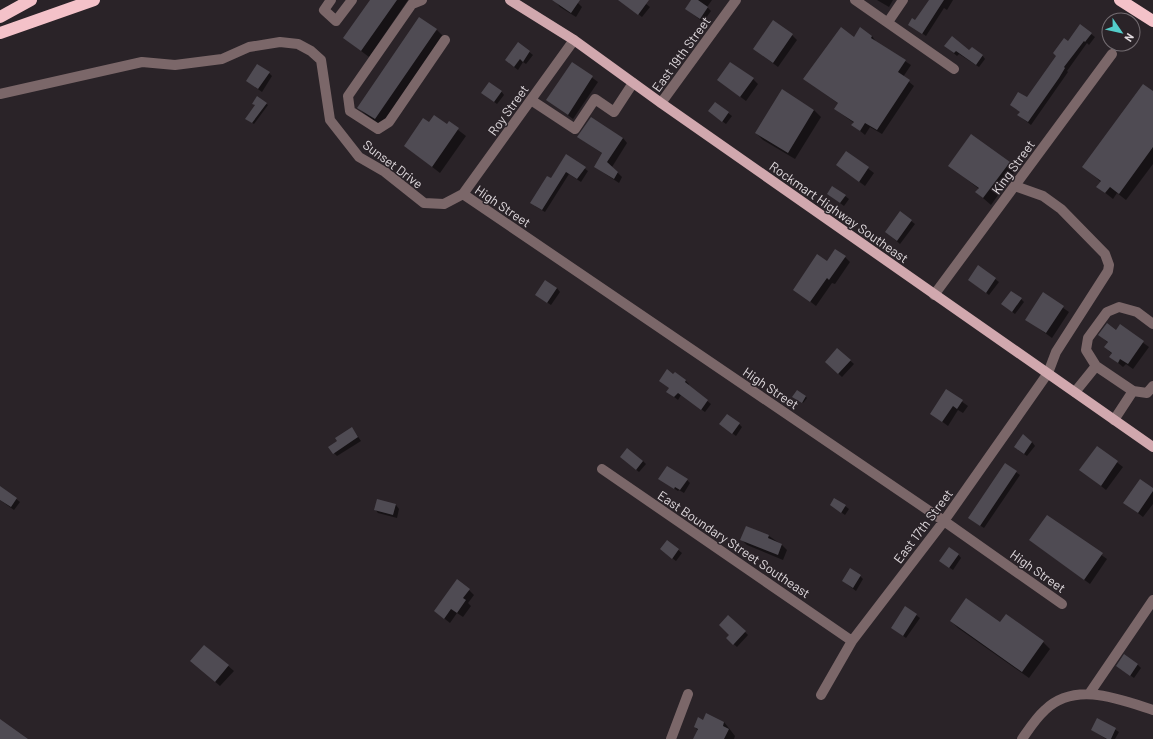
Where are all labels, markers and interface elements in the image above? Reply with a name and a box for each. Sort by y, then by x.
north arrow [1101,12,1141,52]
street label: East 19th Street [648,13,714,95]
text: N [1122,31,1137,45]
street label: Roy Street [484,82,532,138]
street label: Sunset Drive [360,136,426,192]
street label: King Street [988,137,1038,197]
street label: Rockmart Highway Southeast [767,158,911,266]
street label: High Street [472,182,534,230]
street label: High Street [740,364,802,412]
street label: East 17th Street [890,486,956,566]
street label: East Boundary Street Southeast [655,487,813,601]
street label: High Street [1007,546,1069,596]

